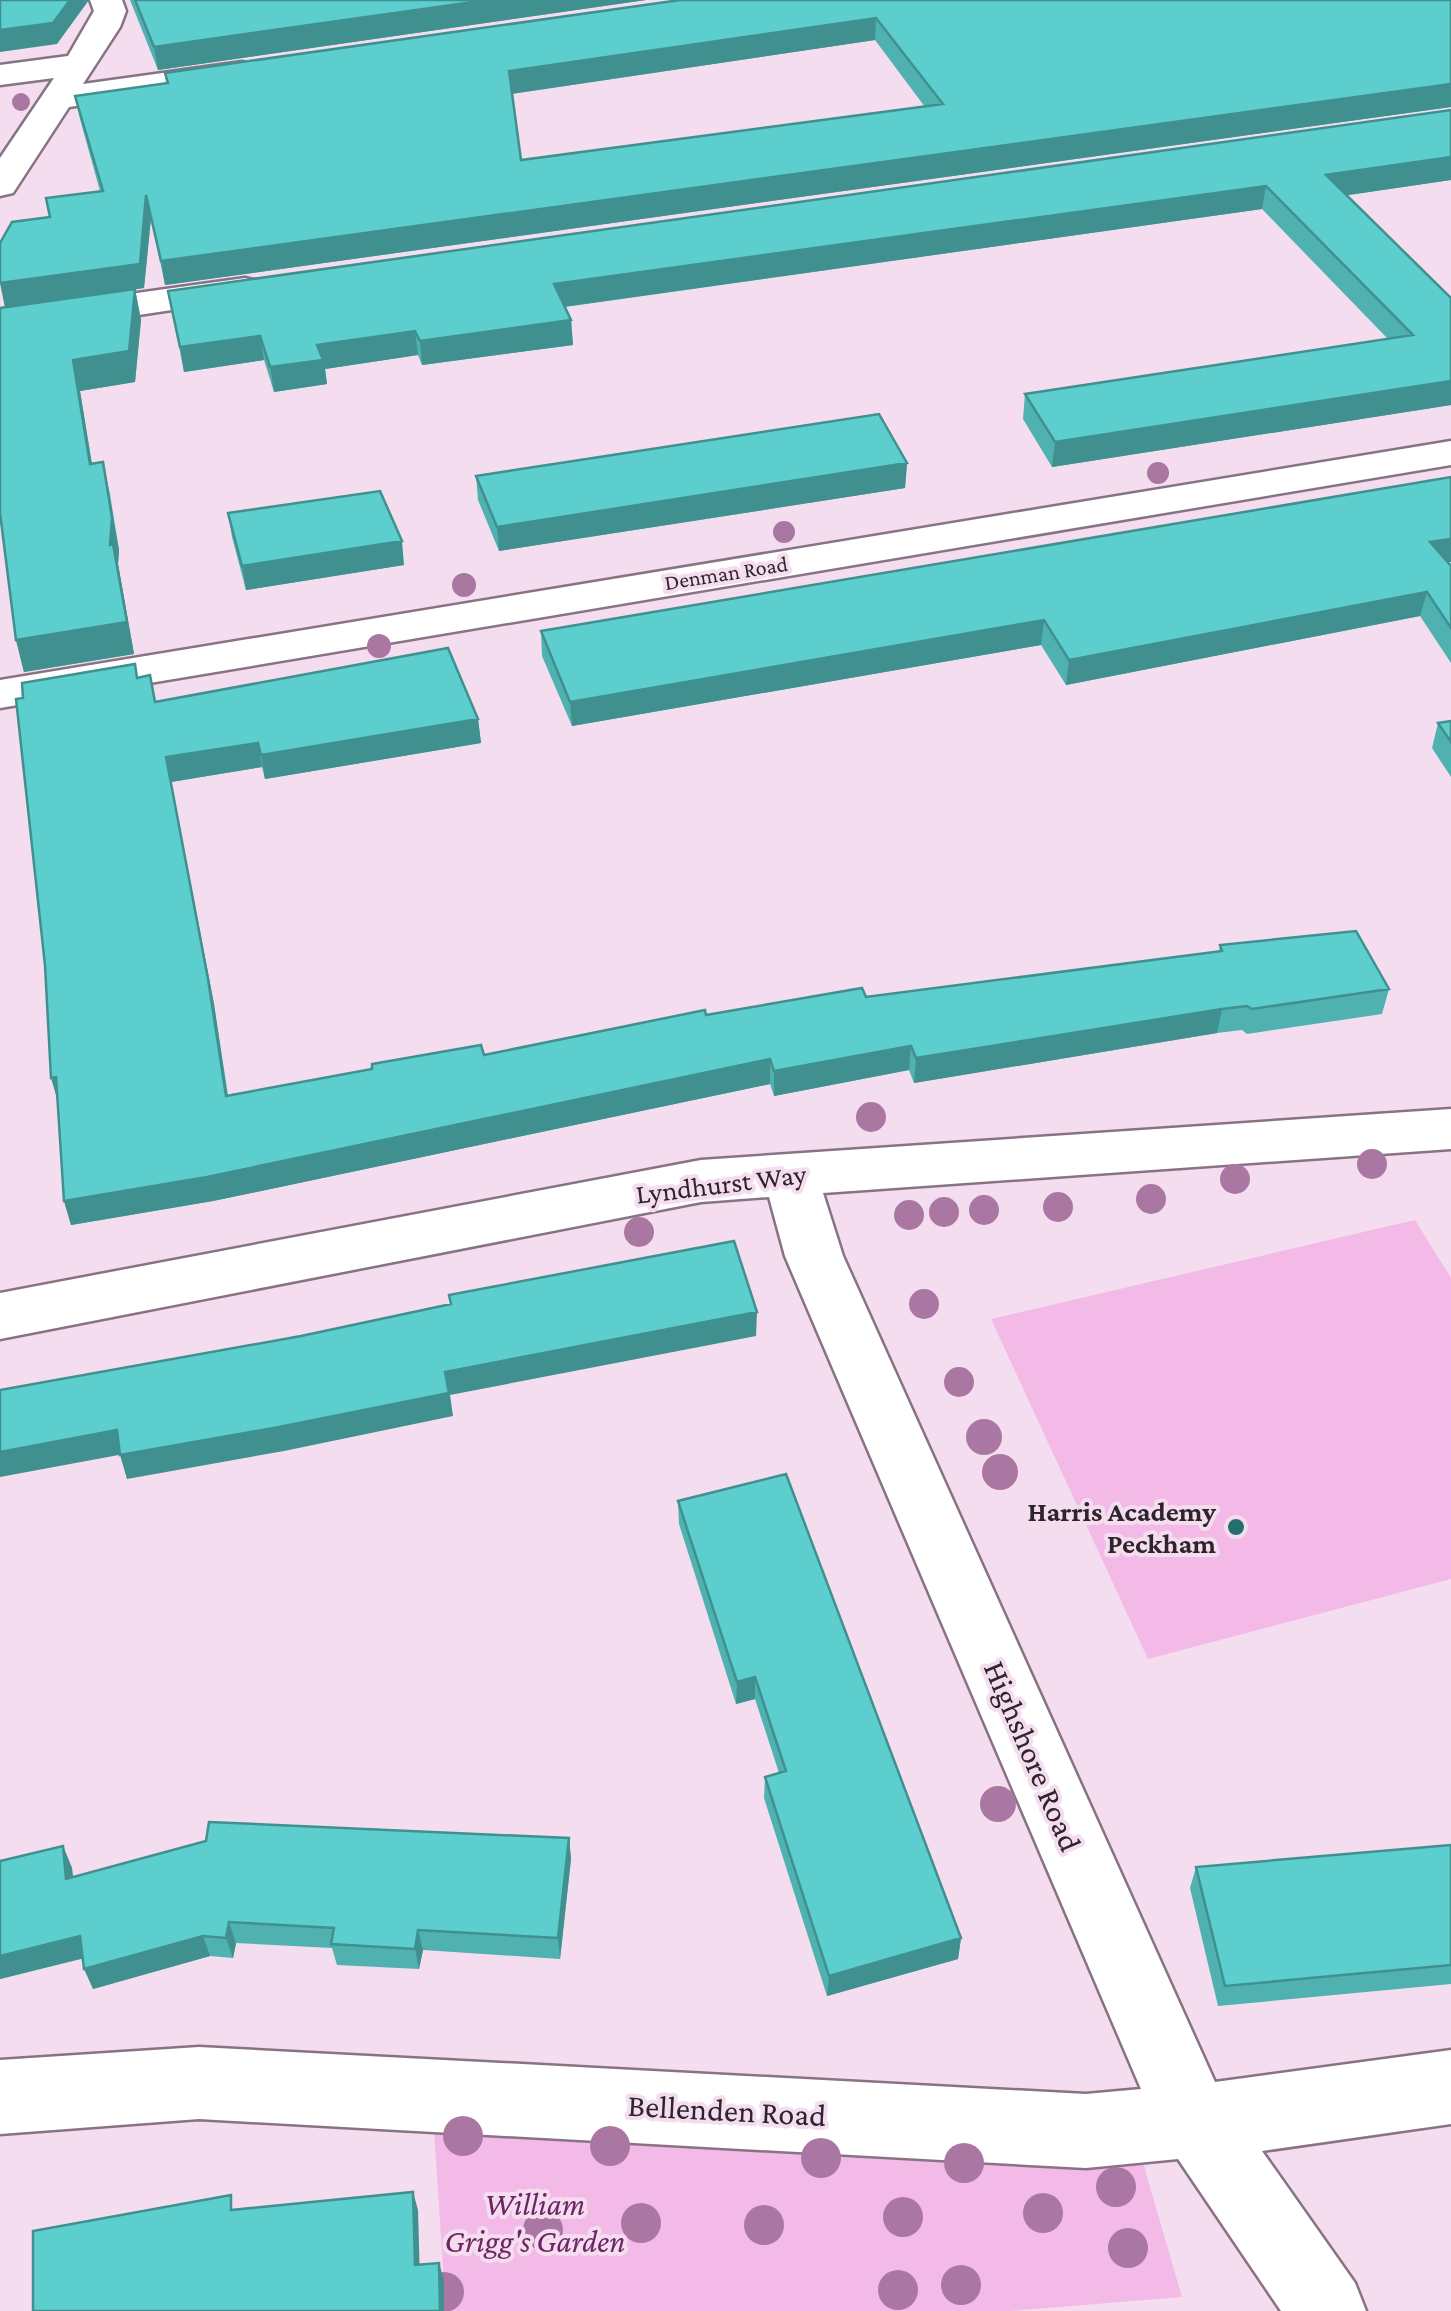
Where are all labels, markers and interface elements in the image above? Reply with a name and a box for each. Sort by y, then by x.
street label: Denman Road [663,551,790,595]
street label: Lyndhurst Way [634,1158,809,1210]
place label: Harris Academy Peckham [1028,1496,1216,1559]
marker: Harris Academy Peckham [1225,1516,1247,1538]
street label: Highshore Road [977,1655,1089,1857]
street label: Bellenden Road [627,2087,827,2133]
park label: William Grigg's Garden [445,2186,625,2259]

